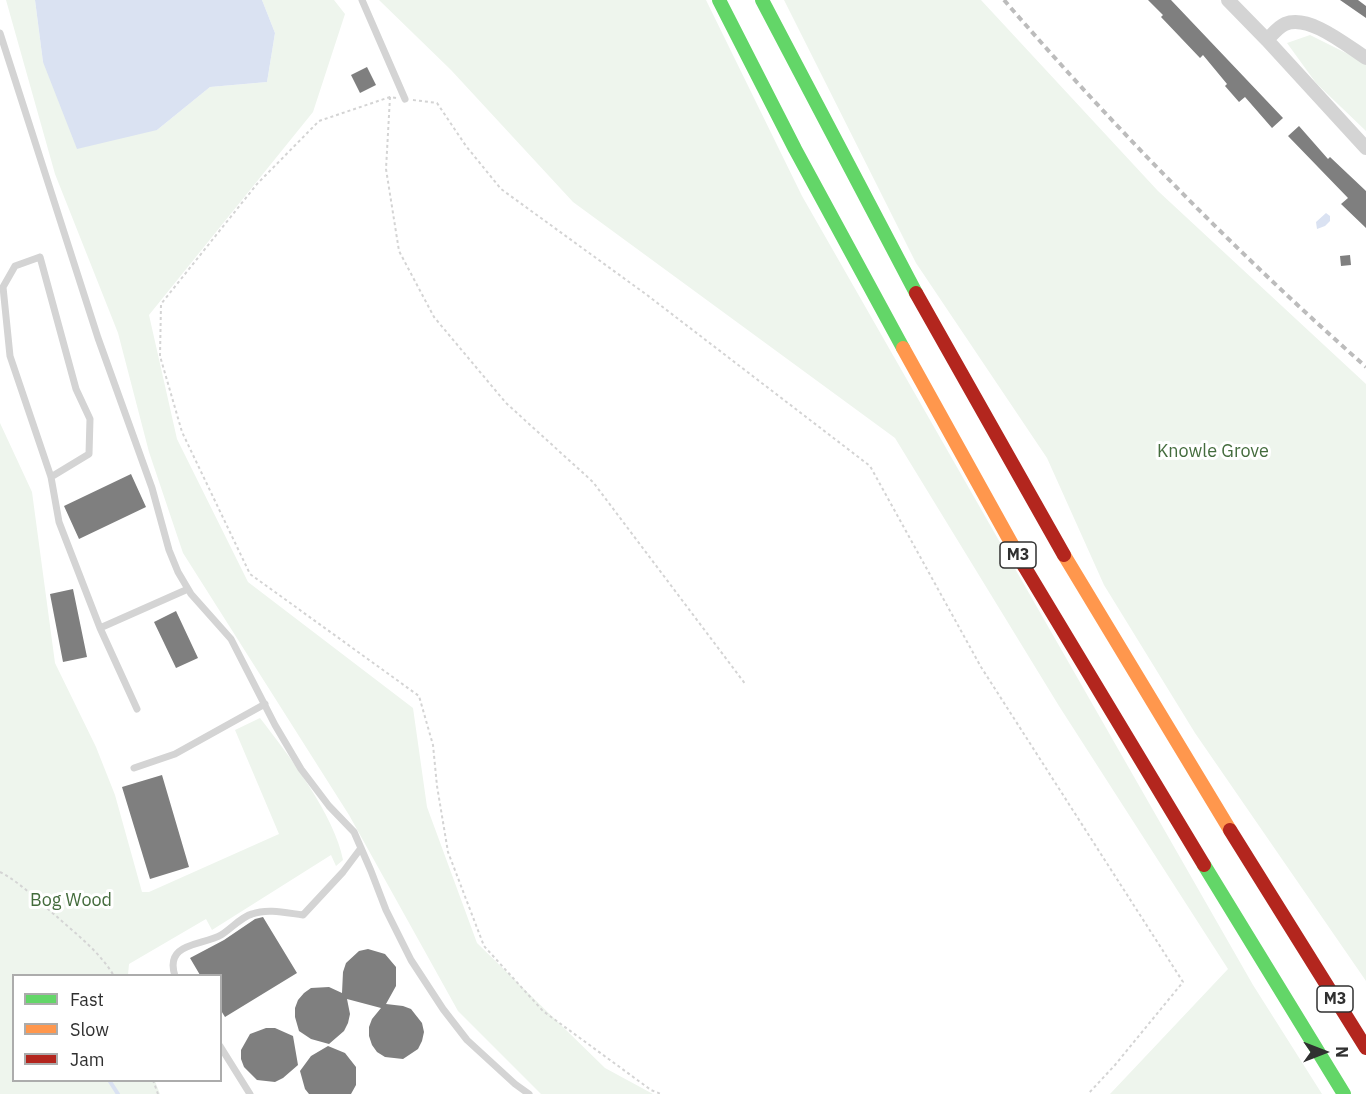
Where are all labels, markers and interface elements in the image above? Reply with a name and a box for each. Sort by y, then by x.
park label: Knowle Grove [1157,441,1269,463]
road number: M3 [1000,542,1036,568]
park label: Bog Wood [30,890,112,912]
legend [12,974,222,1082]
road number: M3 [1317,986,1353,1012]
text: Fast [70,988,104,1011]
text: Slow [70,1018,109,1041]
north arrow [1294,1022,1354,1082]
text: N [1332,1046,1352,1058]
text: Jam [70,1048,105,1071]

